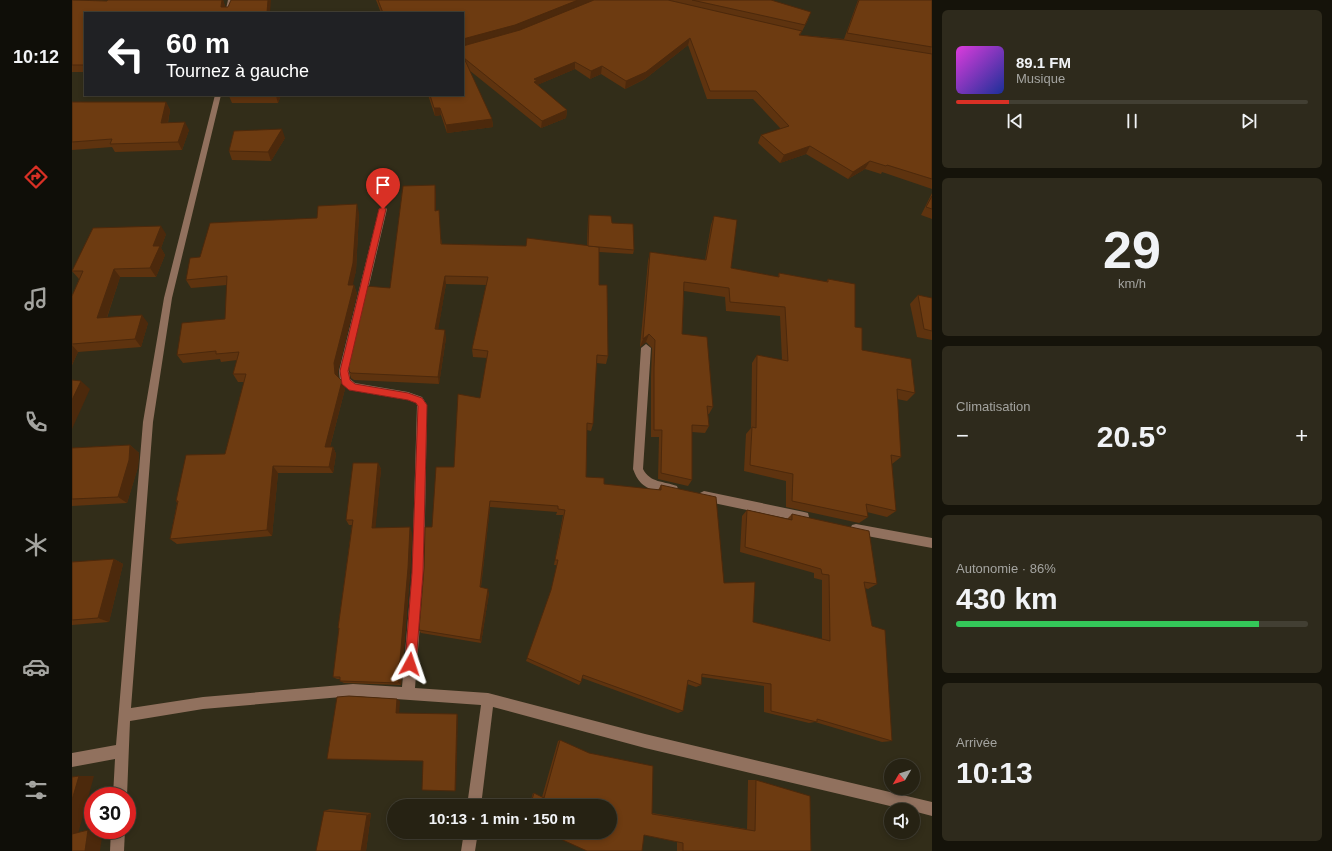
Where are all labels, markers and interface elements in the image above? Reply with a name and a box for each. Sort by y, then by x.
icon: left [100,28,152,80]
text: 60 m [166,28,230,59]
text: 10:12 [13,47,59,67]
text: 89.1 FM [1016,54,1071,71]
text: Tournez à gauche [166,61,309,81]
text: Musique [1016,71,1065,86]
icon: previous [1004,110,1026,132]
icon: pause [1121,110,1143,132]
icon: next [1238,110,1260,132]
icon: directions [22,163,50,191]
pin [366,168,400,209]
icon: arrive [372,174,394,196]
text: 29 [1103,221,1161,279]
text: km/h [1118,276,1146,291]
icon: music [22,285,50,313]
text: Climatisation [956,399,1030,414]
icon: phone [22,408,50,436]
text: 20.5° [1097,420,1167,453]
text: − [956,423,969,448]
text: + [1295,423,1308,448]
icon: climate [22,531,50,559]
text: Autonomie · 86% [956,561,1056,576]
text: 430 km [956,582,1058,615]
position arrow [389,643,431,685]
icon: car [22,653,50,681]
text: Arrivée [956,735,997,750]
text: 10:13 [956,756,1033,789]
north arrow [884,759,920,795]
map controls [884,759,920,839]
icon: filters [22,776,50,804]
speed limit sign: 30 [84,787,136,839]
button: sound [884,803,920,839]
text: 10:13 · 1 min · 150 m [429,810,575,827]

